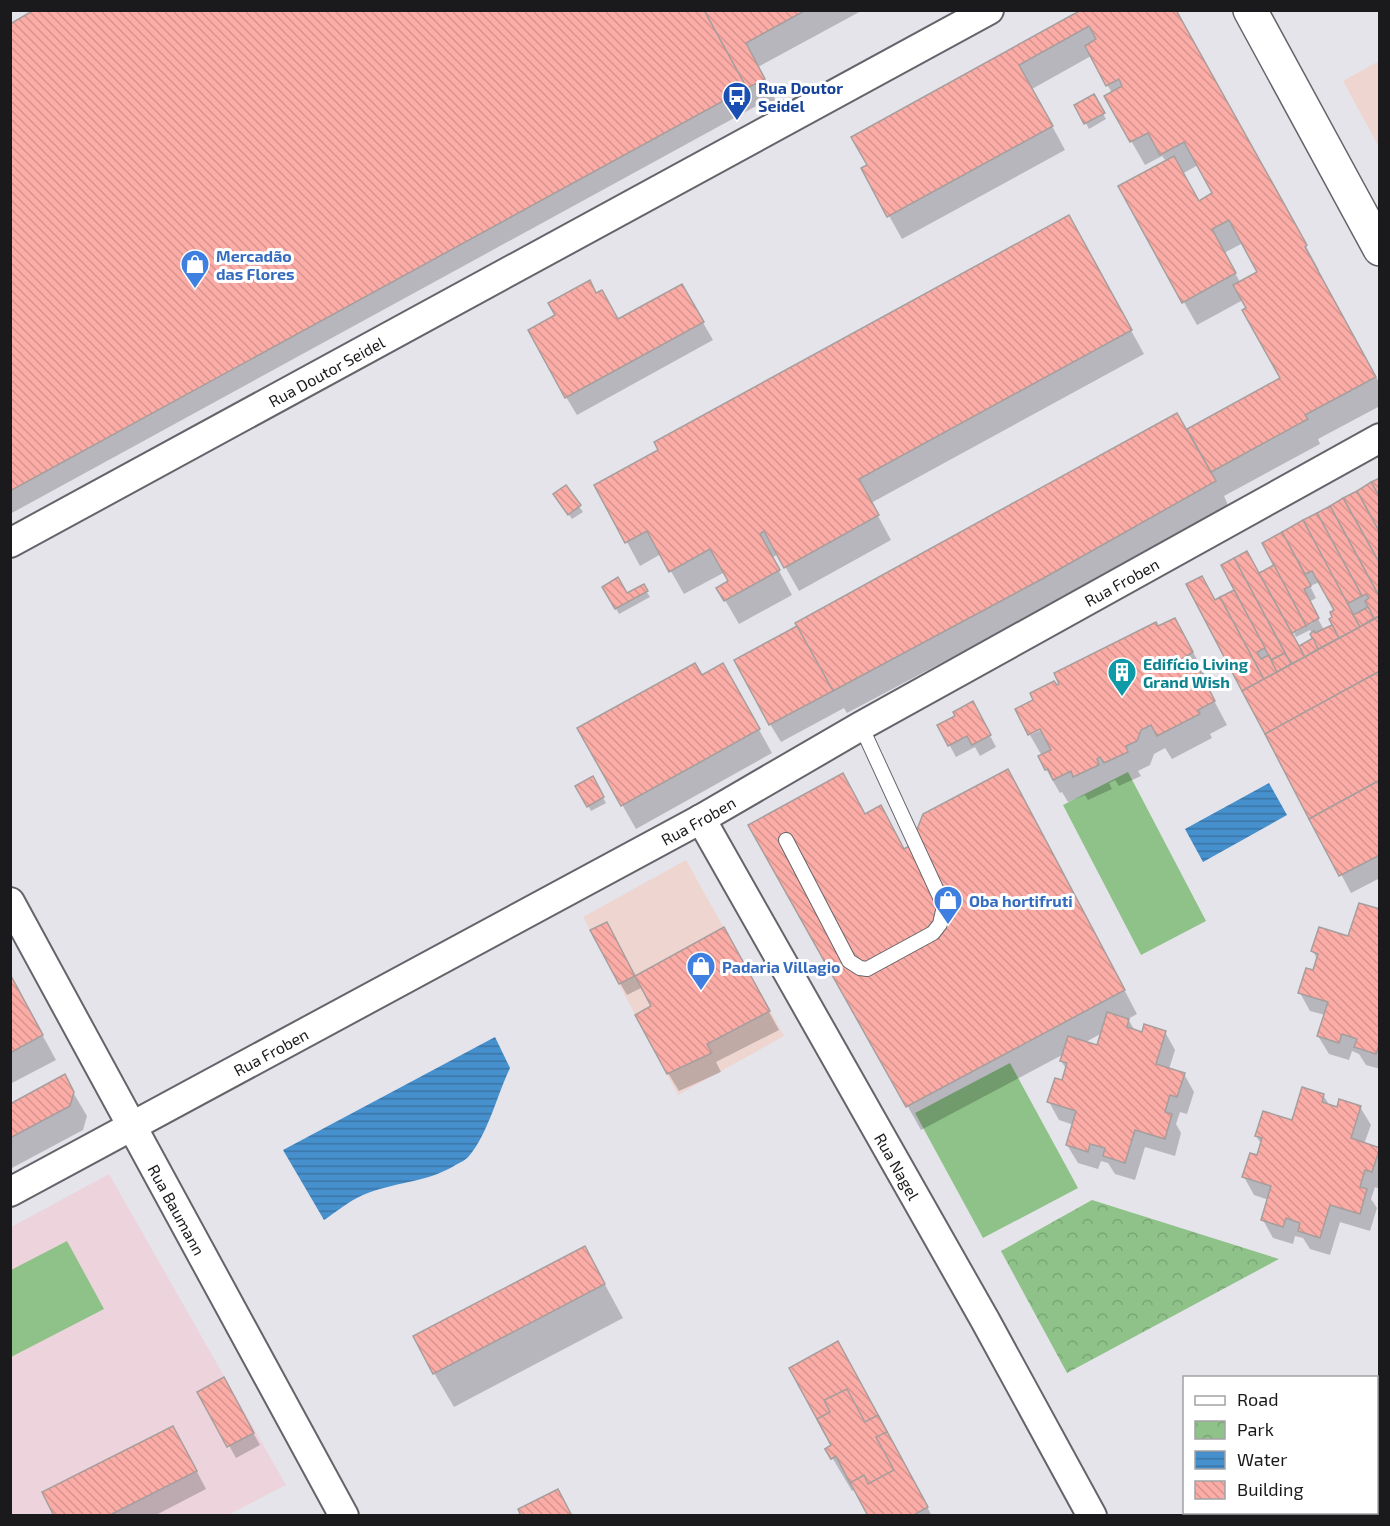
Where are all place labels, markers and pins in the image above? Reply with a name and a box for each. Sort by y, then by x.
place label: Rua Doutor Seidel [758,78,843,115]
bus stop icon: Rua Doutor Seidel [721,80,753,122]
place label: Mercadão das Flores [216,246,294,283]
shop icon: Mercadão das Flores [179,248,211,290]
place label: Edifício Living Grand Wish [1143,654,1249,691]
building icon: Edifício Living Grand Wish [1106,656,1138,698]
shop icon: Oba hortifruti [932,884,964,926]
place label: Oba hortifruti [969,891,1073,910]
shop icon: Padaria Villagio [685,950,717,992]
place label: Padaria Villagio [722,957,841,976]

